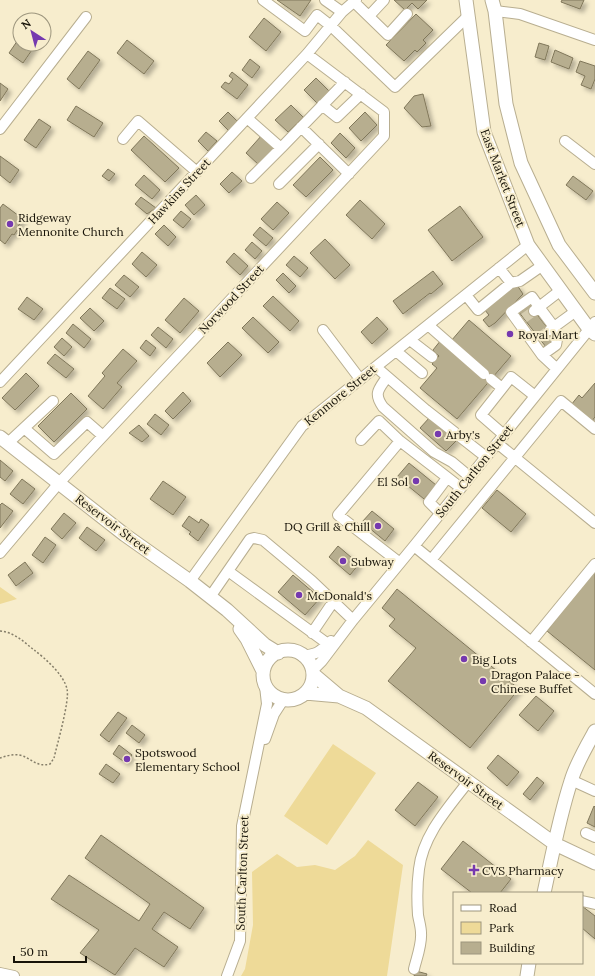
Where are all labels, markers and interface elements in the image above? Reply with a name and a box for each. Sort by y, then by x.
north arrow [12,12,52,52]
text: N [19,15,34,32]
street label: East Market Street [477,127,529,230]
street label: Hawkins Street [145,155,214,227]
place label: Ridgeway Mennonite Church [18,210,124,239]
marker: Ridgeway Mennonite Church [5,219,15,229]
street label: Norwood Street [195,261,267,337]
place label: Royal Mart [518,327,579,342]
marker: Royal Mart [505,329,515,339]
street label: Kenmore Street [301,361,379,429]
street label: South Carlton Street [432,421,516,520]
place label: Arby's [445,427,480,442]
marker: Arby's [433,429,443,439]
place label: El Sol [377,474,408,489]
marker: El Sol [411,476,421,486]
street label: Reservoir Street [73,491,154,557]
place label: DQ Grill & Chill [284,519,370,534]
marker: DQ Grill & Chill [373,521,383,531]
place label: Subway [351,554,394,569]
marker: Subway [338,556,348,566]
place label: McDonald's [307,588,372,603]
marker: McDonald's [294,590,304,600]
place label: Big Lots [472,652,517,667]
marker: Big Lots [459,654,469,664]
place label: Dragon Palace - Chinese Buffet [491,667,580,696]
marker: Dragon Palace - Chinese Buffet [478,676,488,686]
place label: Spotswood Elementary School [135,745,240,774]
street label: Reservoir Street [425,747,507,813]
marker: Spotswood Elementary School [122,754,132,764]
street label: South Carlton Street [232,815,252,931]
place label: CVS Pharmacy [482,863,564,878]
marker: CVS Pharmacy [469,865,479,875]
legend [453,892,583,964]
text: Road [489,900,517,915]
text: Park [489,920,515,935]
scale bar [14,938,86,964]
text: Building [489,940,535,955]
text: 50 m [20,944,48,959]

